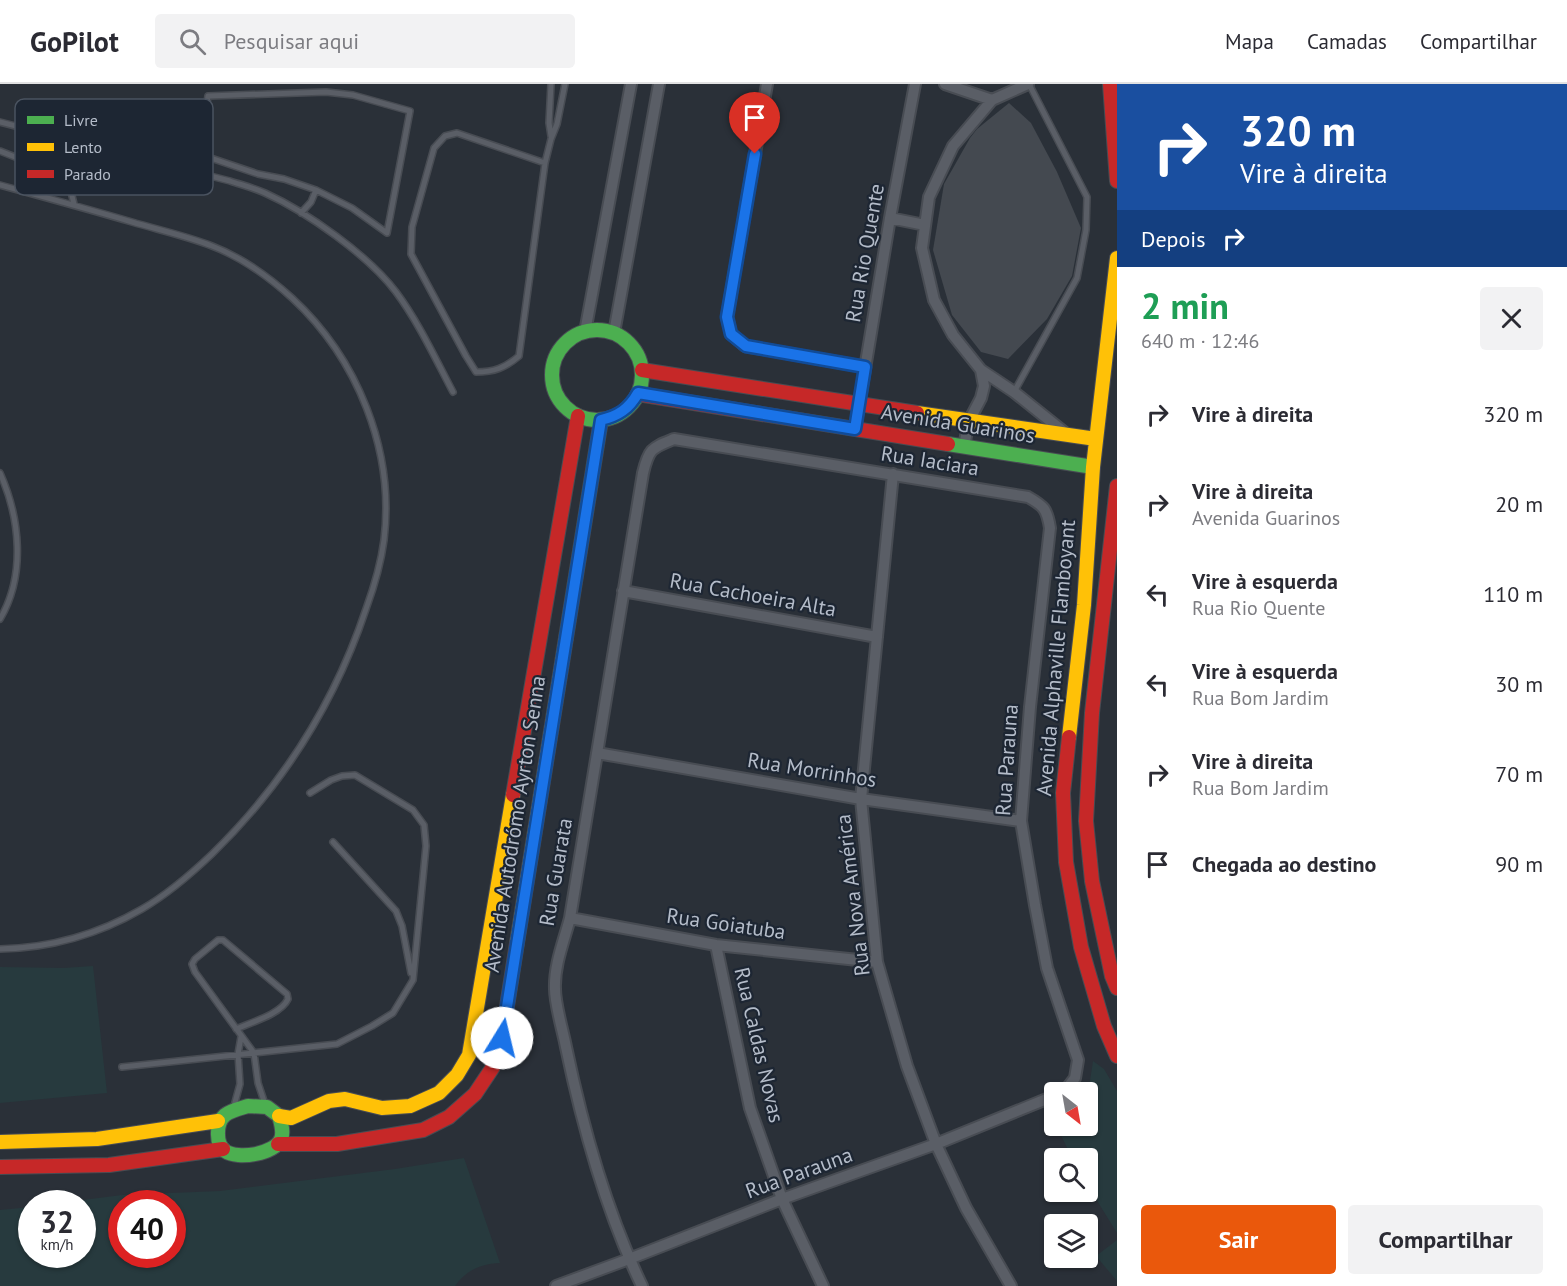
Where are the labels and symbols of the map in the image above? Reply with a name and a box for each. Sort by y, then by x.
pin [729,92,780,154]
legend [15,99,213,195]
text: Livre [64,110,98,130]
text: Lento [64,137,102,157]
text: Parado [64,164,111,184]
street label: Rua Rio Quente [839,182,890,324]
street label: Avenida Guarinos [879,398,1037,449]
street label: Rua Iaciara [879,439,981,482]
street label: Avenida Alphaville Flamboyant [1030,519,1081,797]
street label: Rua Cachoeira Alta [668,567,838,622]
street label: Avenida Autodrómo Ayrton Senna [478,674,551,974]
street label: Rua Parauna [989,703,1024,817]
street label: Rua Morrinhos [746,746,879,793]
street label: Rua Nova América [829,813,876,978]
street label: Rua Guarata [533,816,578,928]
street label: Rua Goiatuba [665,902,787,945]
street label: Rua Caldas Novas [729,965,790,1125]
position arrow [470,1006,534,1070]
north arrow [1044,1082,1098,1136]
street label: Rua Parauna [742,1141,856,1204]
speed limit sign: 40 [108,1190,186,1268]

